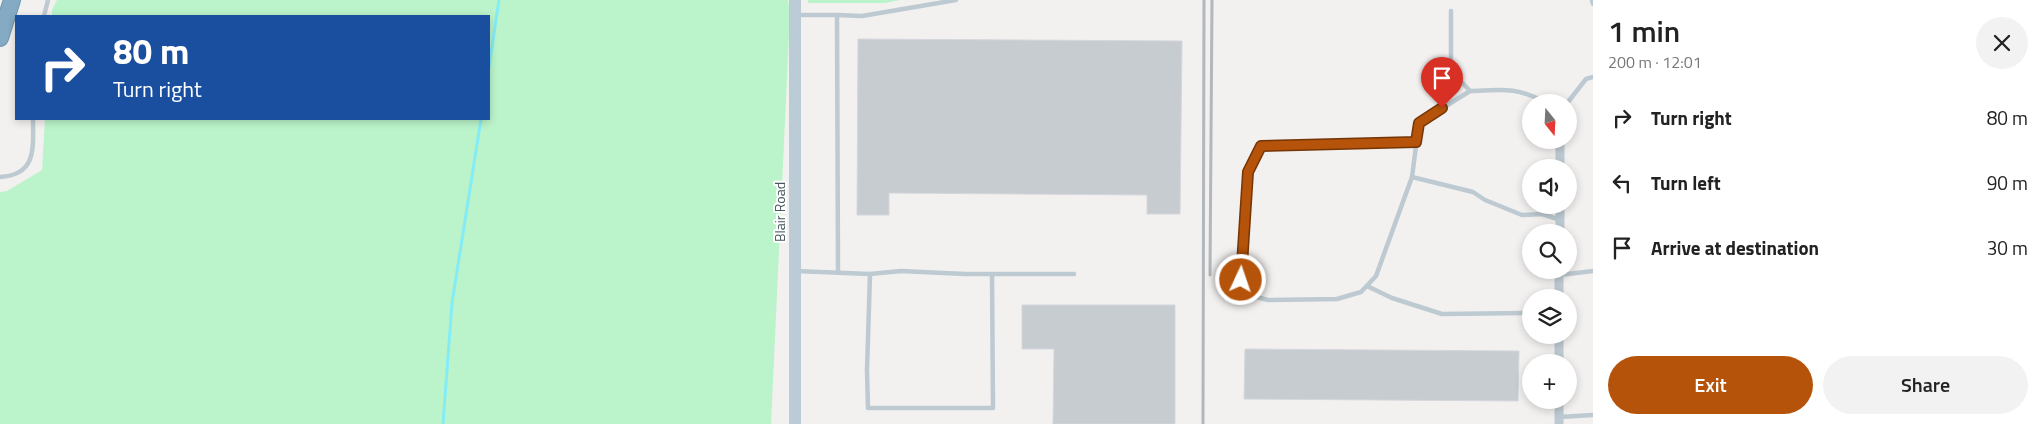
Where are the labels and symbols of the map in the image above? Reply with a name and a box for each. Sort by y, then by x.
pin [1421,57,1463,108]
north arrow [1522,94,1578,149]
street label: Blair Road [769,182,790,242]
position arrow [1214,253,1266,305]

